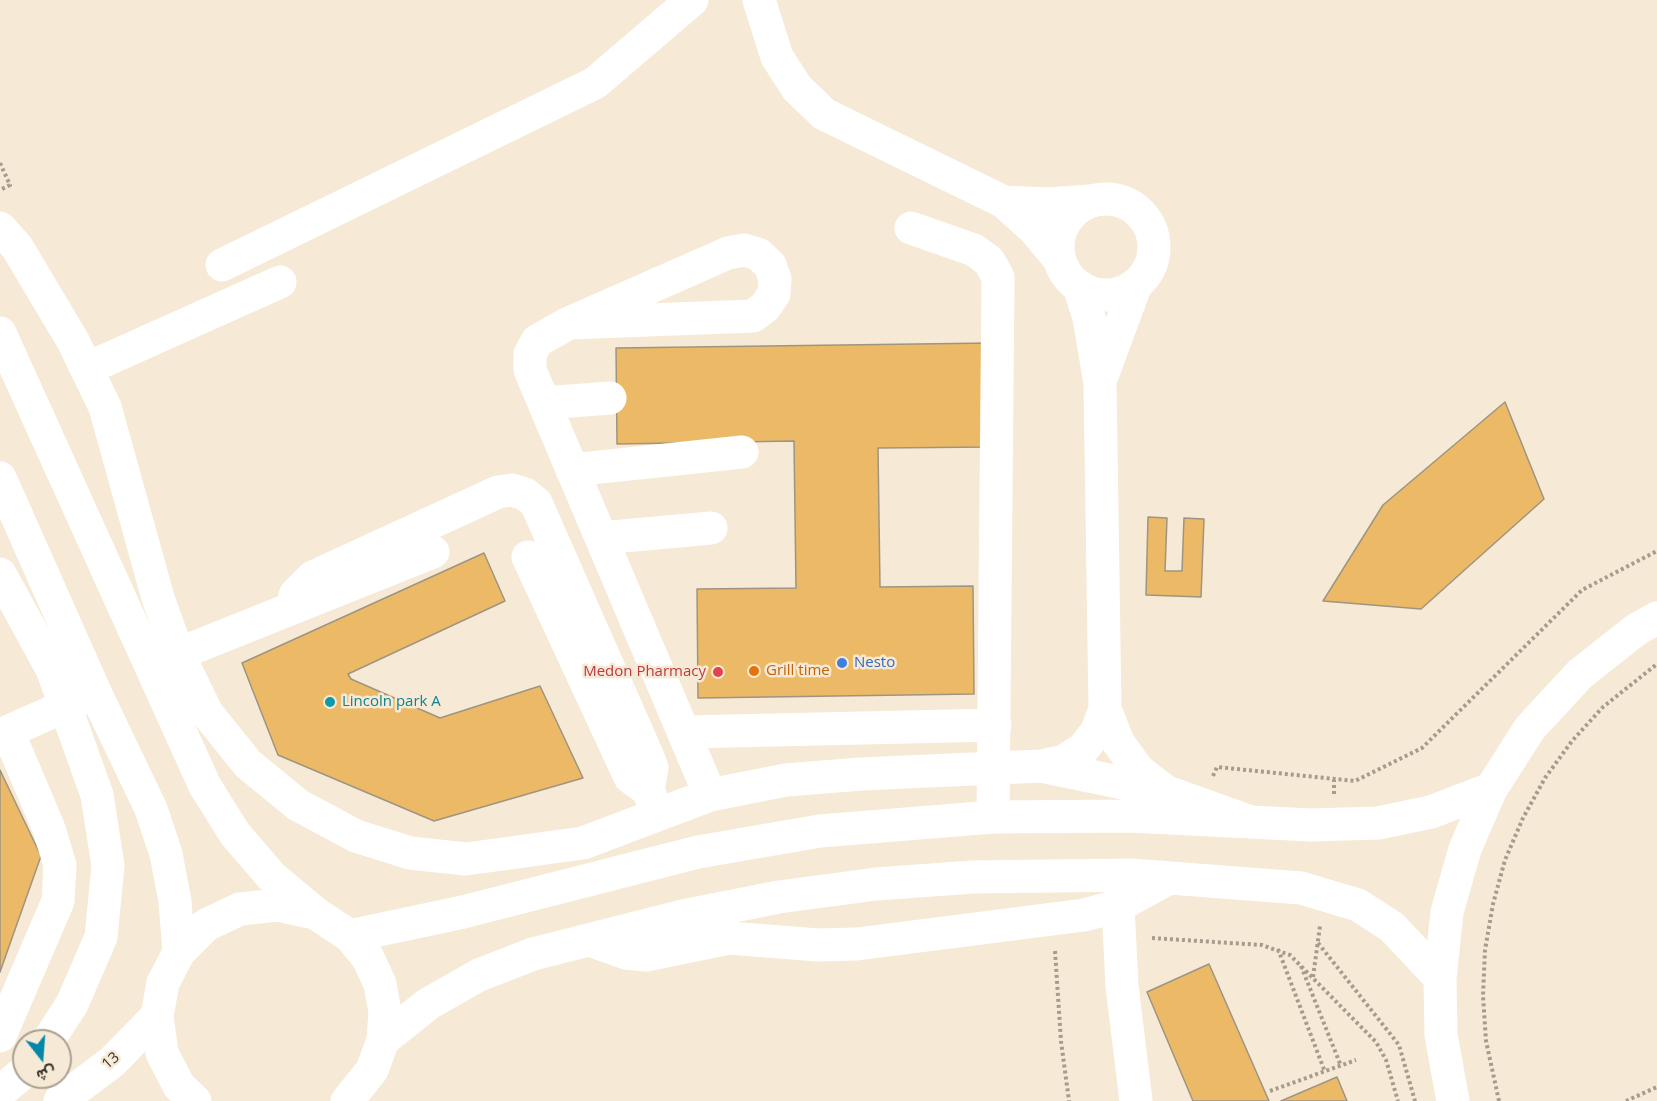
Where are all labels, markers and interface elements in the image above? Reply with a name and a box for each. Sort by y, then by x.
place label: Nesto [854,654,895,672]
marker: Nesto [835,656,849,670]
place label: Grill time [766,662,830,680]
place label: Medon Pharmacy [583,663,706,681]
marker: Grill time [747,664,761,678]
marker: Medon Pharmacy [711,665,725,679]
place label: Lincoln park A [342,693,441,711]
marker: Lincoln park A [323,695,337,709]
north arrow [12,1029,72,1089]
street label: 13 [99,1049,123,1073]
text: ش [34,1061,59,1088]

